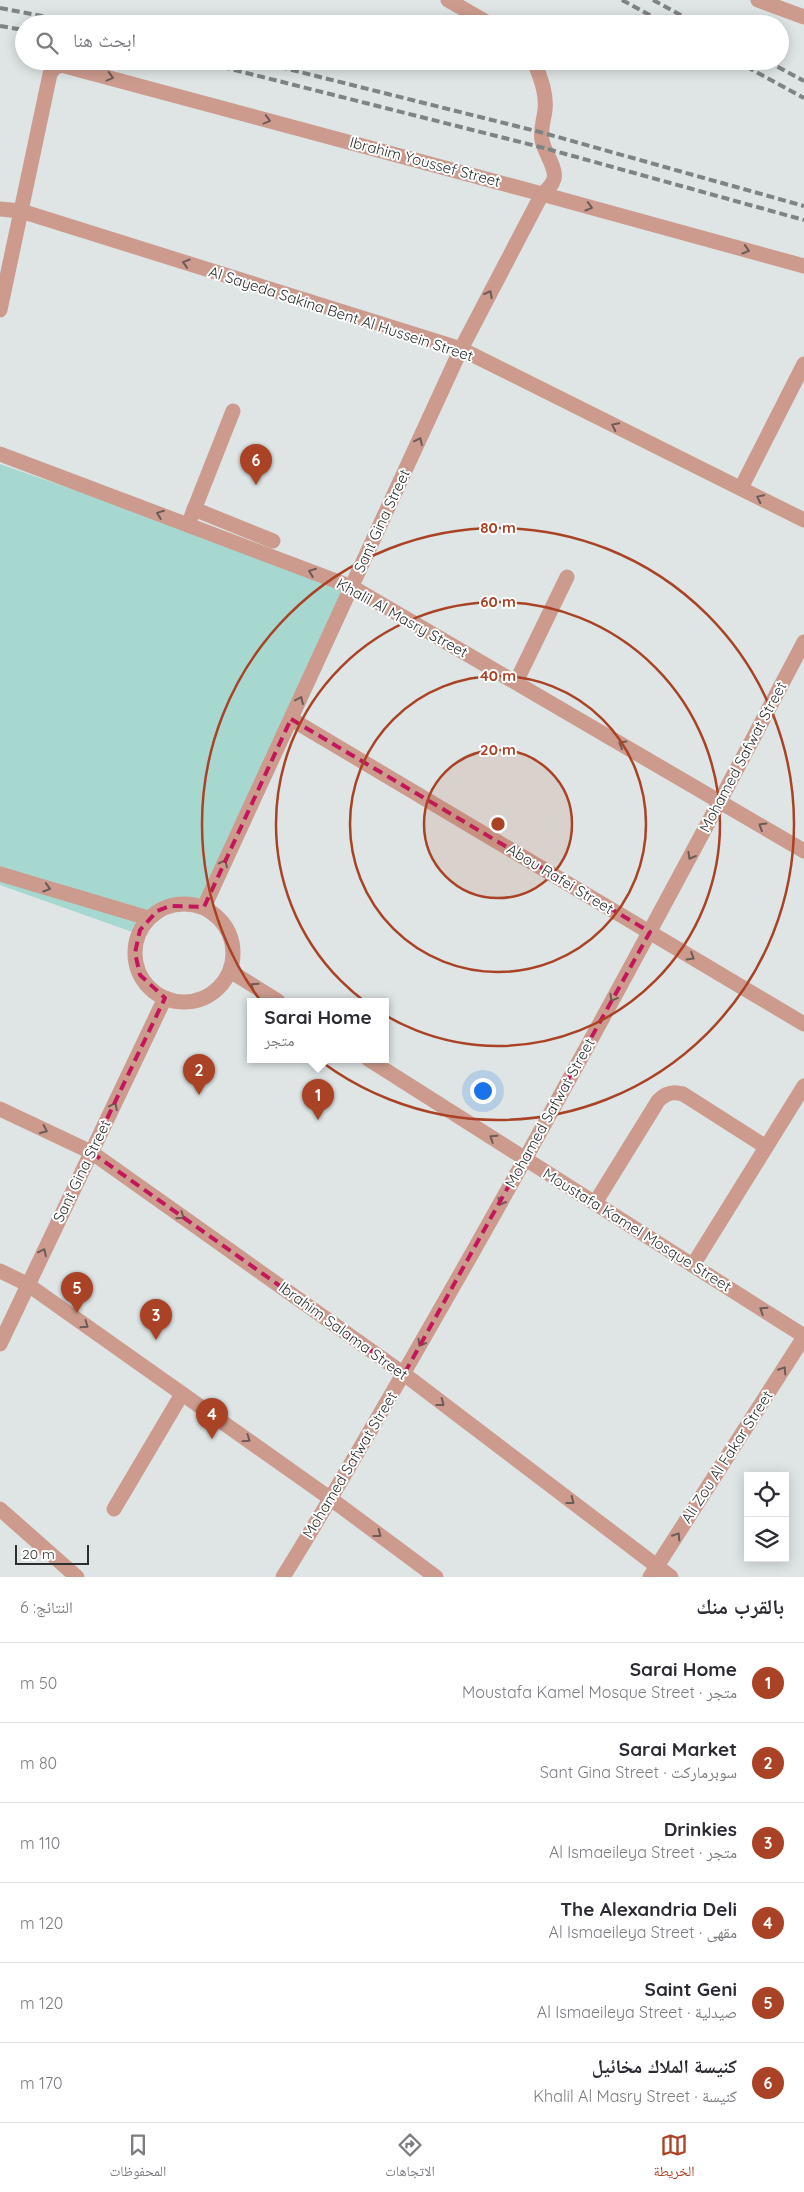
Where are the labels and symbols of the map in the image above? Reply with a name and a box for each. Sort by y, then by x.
one-way arrow [105,72,113,82]
one-way arrow [262,114,270,124]
street label: Ibrahim Youssef Street [348,132,503,191]
one-way arrow [585,201,593,211]
one-way arrow [741,244,750,255]
one-way arrow [182,259,191,269]
street label: Al Sayeda Sakina Bent Al Hussein Street [207,262,476,365]
one-way arrow [483,291,493,300]
one-way arrow [611,422,620,432]
one-way arrow [412,437,423,446]
pin: 6 [240,444,272,485]
street label: Sant Gina Street [349,466,414,575]
one-way arrow [757,494,766,504]
one-way arrow [156,510,165,520]
text: 80 m [480,518,516,537]
one-way arrow [308,568,317,578]
street label: Khalil Al Masry Street [333,574,471,662]
text: 60 m [480,592,516,611]
text: 40 m [480,666,516,685]
street label: Mohamed Safwat Street [695,678,790,835]
one-way arrow [293,696,304,705]
text: 20 m [480,740,516,759]
one-way arrow [618,740,627,750]
centre of rings [489,815,507,833]
one-way arrow [759,823,768,833]
street label: Abou Rafei Street [503,839,617,918]
one-way arrow [687,850,697,859]
one-way arrow [218,859,228,868]
one-way arrow [42,882,50,892]
one-way arrow [686,950,695,960]
one-way arrow [250,983,260,992]
one-way arrow [609,993,619,1002]
street label: Mohamed Safwat Street [501,1035,599,1191]
pin: 2 [183,1054,215,1095]
your location [470,1078,496,1104]
pin: 1 [302,1079,334,1120]
one-way arrow [108,1102,118,1111]
street label: Sant Gina Street [48,1116,115,1225]
one-way arrow [39,1124,48,1134]
one-way arrow [489,1135,498,1145]
street label: Moustafa Kamel Mosque Street [540,1164,735,1296]
one-way arrow [497,1197,507,1206]
one-way arrow [175,1210,185,1219]
one-way arrow [37,1248,47,1257]
pin: 5 [61,1272,93,1313]
street label: Ibrahim Salama Street [275,1277,412,1384]
pin: 3 [140,1299,172,1340]
one-way arrow [759,1307,769,1316]
one-way arrow [79,1319,89,1328]
one-way arrow [417,1338,427,1347]
one-way arrow [777,1366,786,1375]
street label: Ali Zou Al Fakar Street [677,1387,777,1527]
street label: Mohamed Safwat Street [298,1388,401,1542]
one-way arrow [435,1397,444,1405]
pin: 4 [196,1398,228,1439]
one-way arrow [241,1433,250,1442]
one-way arrow [565,1495,574,1503]
one-way arrow [372,1528,382,1537]
one-way arrow [670,1533,680,1542]
scale bar [15,1542,89,1565]

